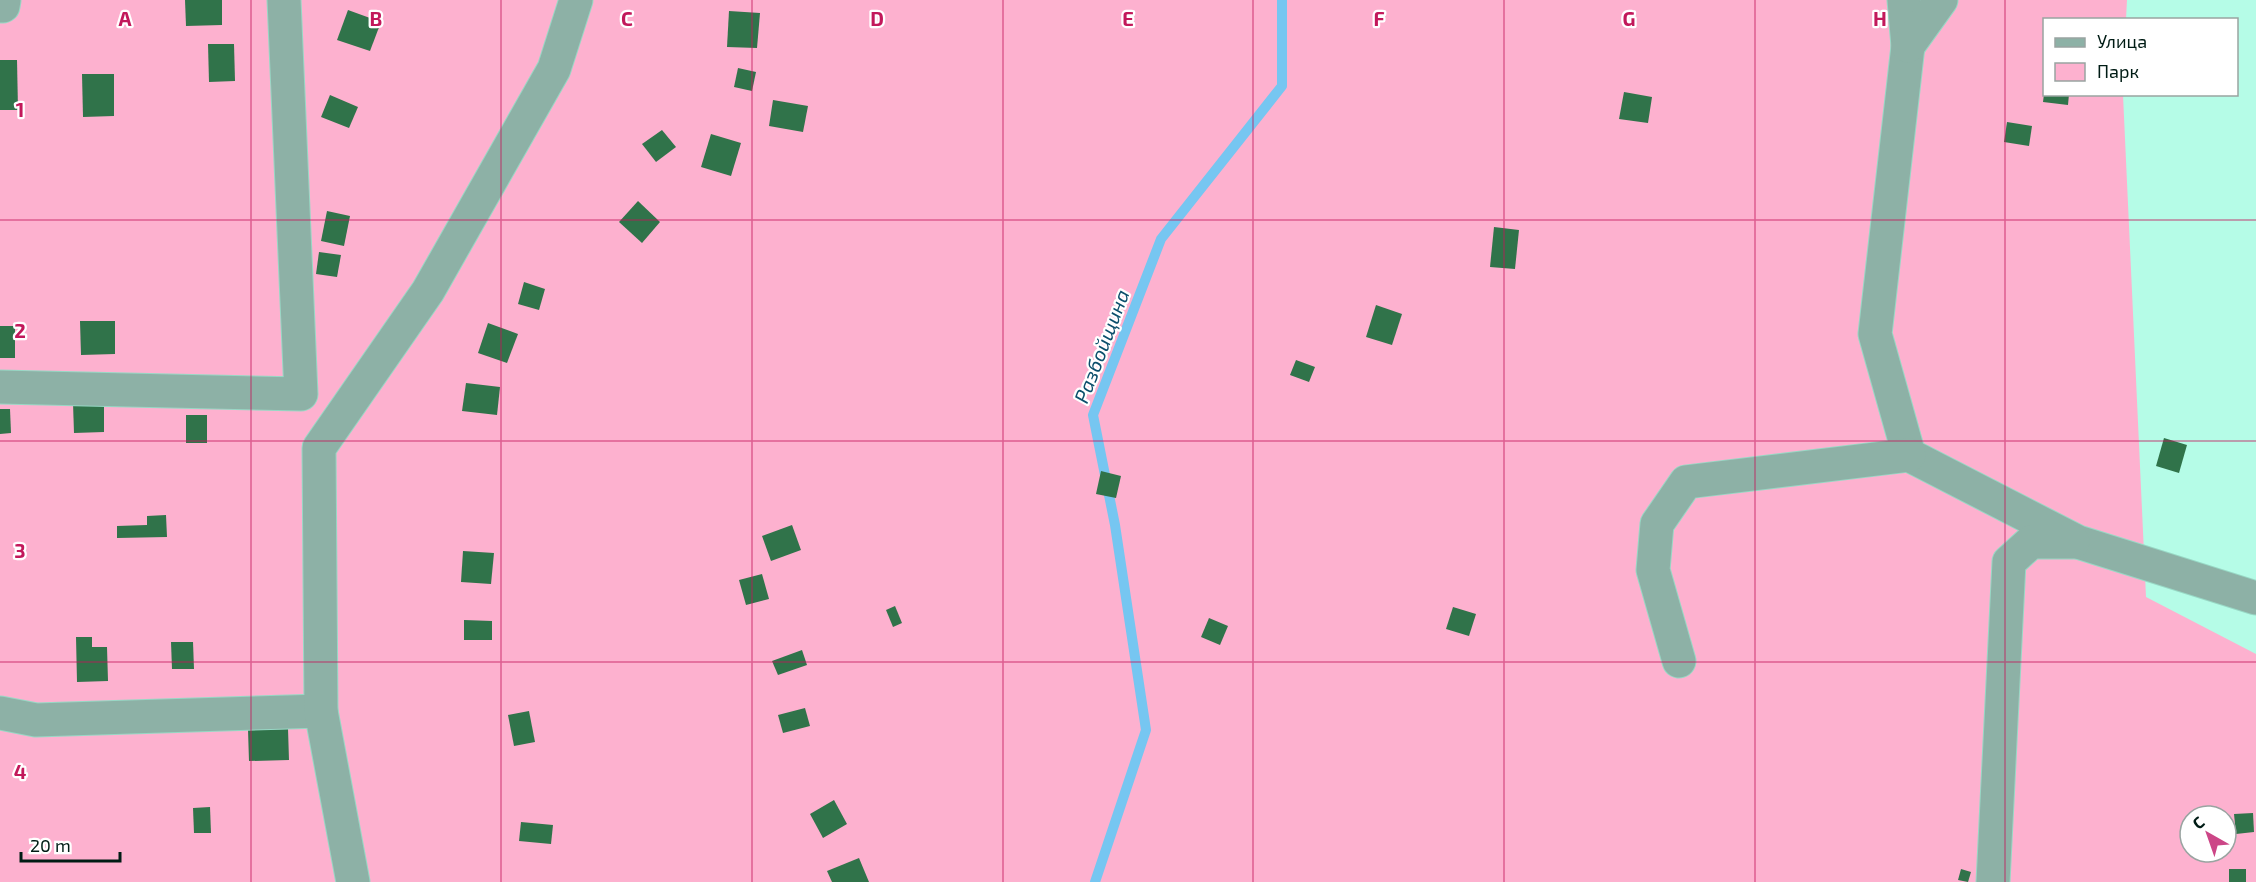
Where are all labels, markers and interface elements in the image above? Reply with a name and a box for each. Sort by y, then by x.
text: A [118,6,132,30]
text: B [370,6,382,30]
text: C [621,6,633,30]
text: D [870,6,884,30]
text: E [1122,6,1134,30]
text: F [1373,6,1385,30]
text: G [1623,6,1635,30]
text: H [1873,6,1887,30]
legend [2043,18,2238,96]
text: Улица [2097,30,2147,52]
text: Парк [2097,60,2139,82]
text: 1 [16,97,24,121]
water label: Разбойщина [1068,286,1134,406]
text: 2 [14,318,26,342]
text: 3 [14,538,26,562]
text: 4 [14,759,27,783]
north arrow [2178,804,2238,864]
text: С [2188,812,2208,832]
scale bar [21,825,120,863]
text: 20 m [30,834,71,856]

